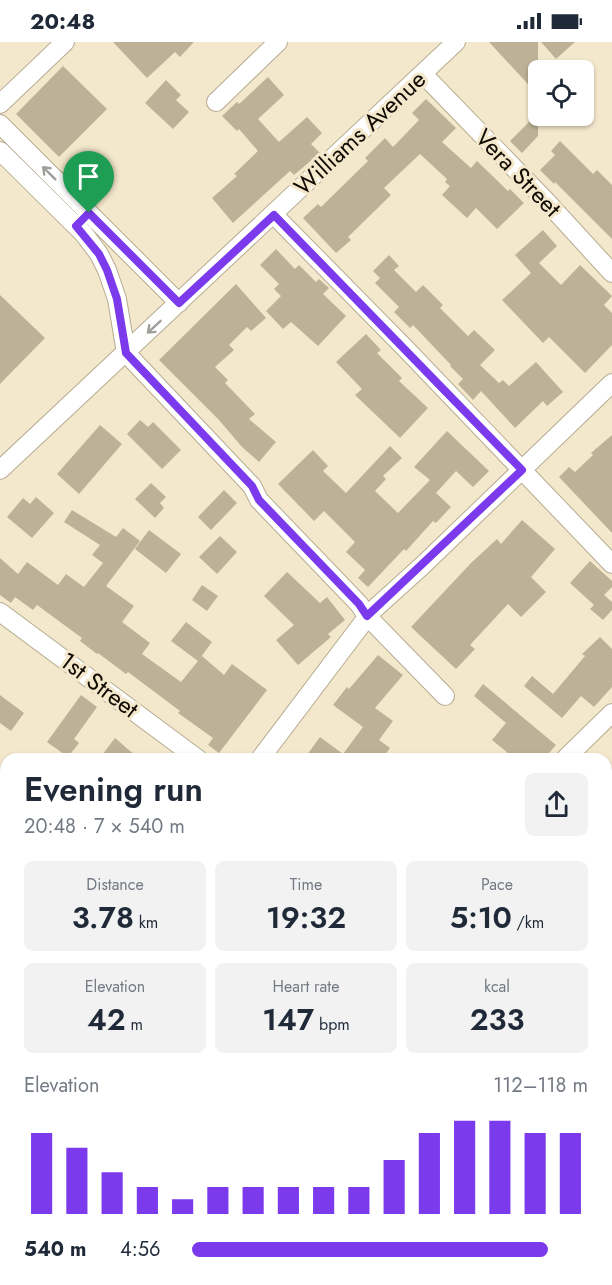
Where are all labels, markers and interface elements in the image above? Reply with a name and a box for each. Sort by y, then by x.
text: 20:48 [30,5,95,37]
map controls [528,60,594,126]
button: locate [528,60,594,126]
street label: Williams Avenue [286,62,433,203]
street label: Vera Street [467,121,569,225]
pin [63,151,114,213]
icon: arrive [72,160,105,193]
one-way arrow [41,165,56,180]
one-way arrow [146,320,161,334]
street label: 1st Street [53,643,146,726]
text: Evening run [24,766,203,813]
button: share [525,773,588,836]
text: 20:48 · 7 × 540 m [24,812,185,841]
text: Distance [86,873,144,896]
text: Time [290,873,322,896]
text: Pace [481,873,513,896]
text: 3.78 [72,896,134,939]
text: 19:32 [266,896,346,939]
text: 5:10 [450,896,512,939]
text: km [134,911,158,934]
text: /km [512,911,544,934]
text: Elevation [85,975,145,998]
text: Heart rate [273,975,339,998]
text: kcal [484,975,510,998]
text: 42 [87,998,126,1041]
text: 147 [262,998,314,1041]
text: 233 [470,998,524,1041]
text: m [126,1013,143,1036]
text: bpm [314,1013,350,1036]
text: Elevation [24,1071,99,1100]
text: 112–118 m [493,1071,588,1100]
text: 540 m [24,1235,87,1264]
text: 4:56 [120,1235,160,1264]

